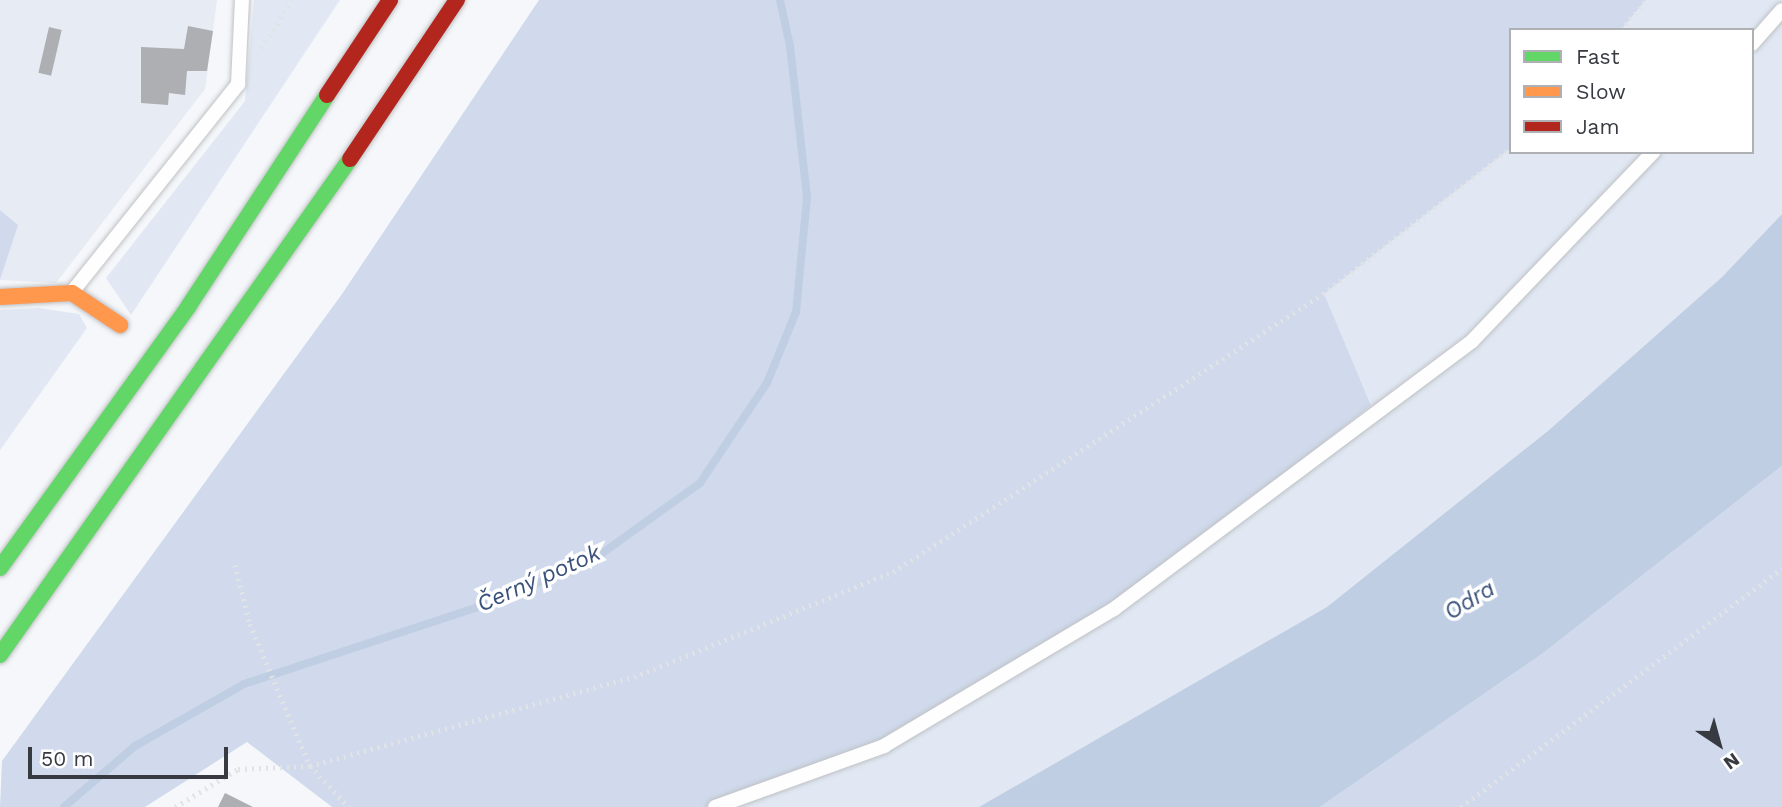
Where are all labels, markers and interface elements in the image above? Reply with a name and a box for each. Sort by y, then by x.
legend [1509,28,1754,154]
text: Fast [1576,44,1620,69]
text: Slow [1576,79,1626,104]
text: Jam [1576,114,1619,139]
water label: Černý potok [473,539,605,619]
water label: Odra [1440,575,1500,627]
north arrow [1684,709,1754,779]
scale bar [32,734,231,778]
text: 50 m [41,746,93,771]
text: N [1719,748,1744,775]

